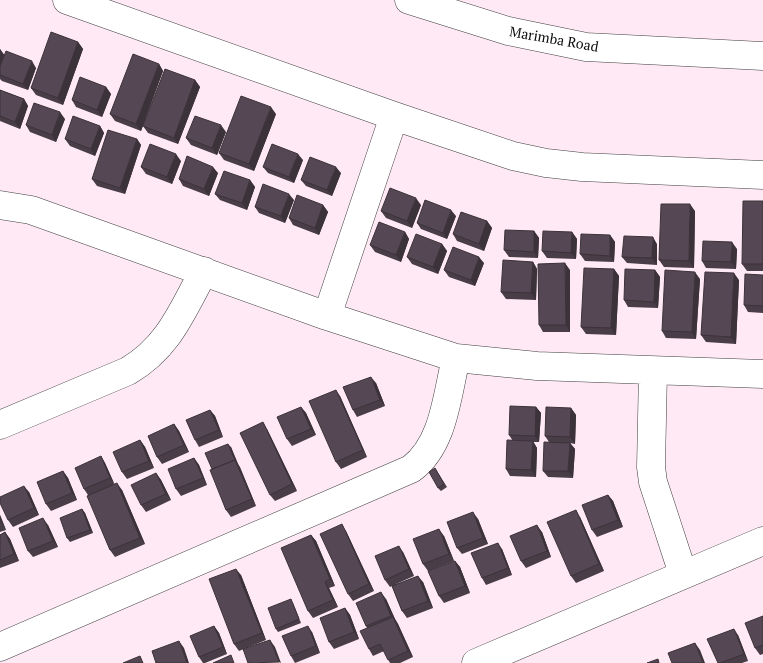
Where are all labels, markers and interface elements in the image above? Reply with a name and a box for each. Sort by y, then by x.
street label: Marimba Road [508,21,600,56]

